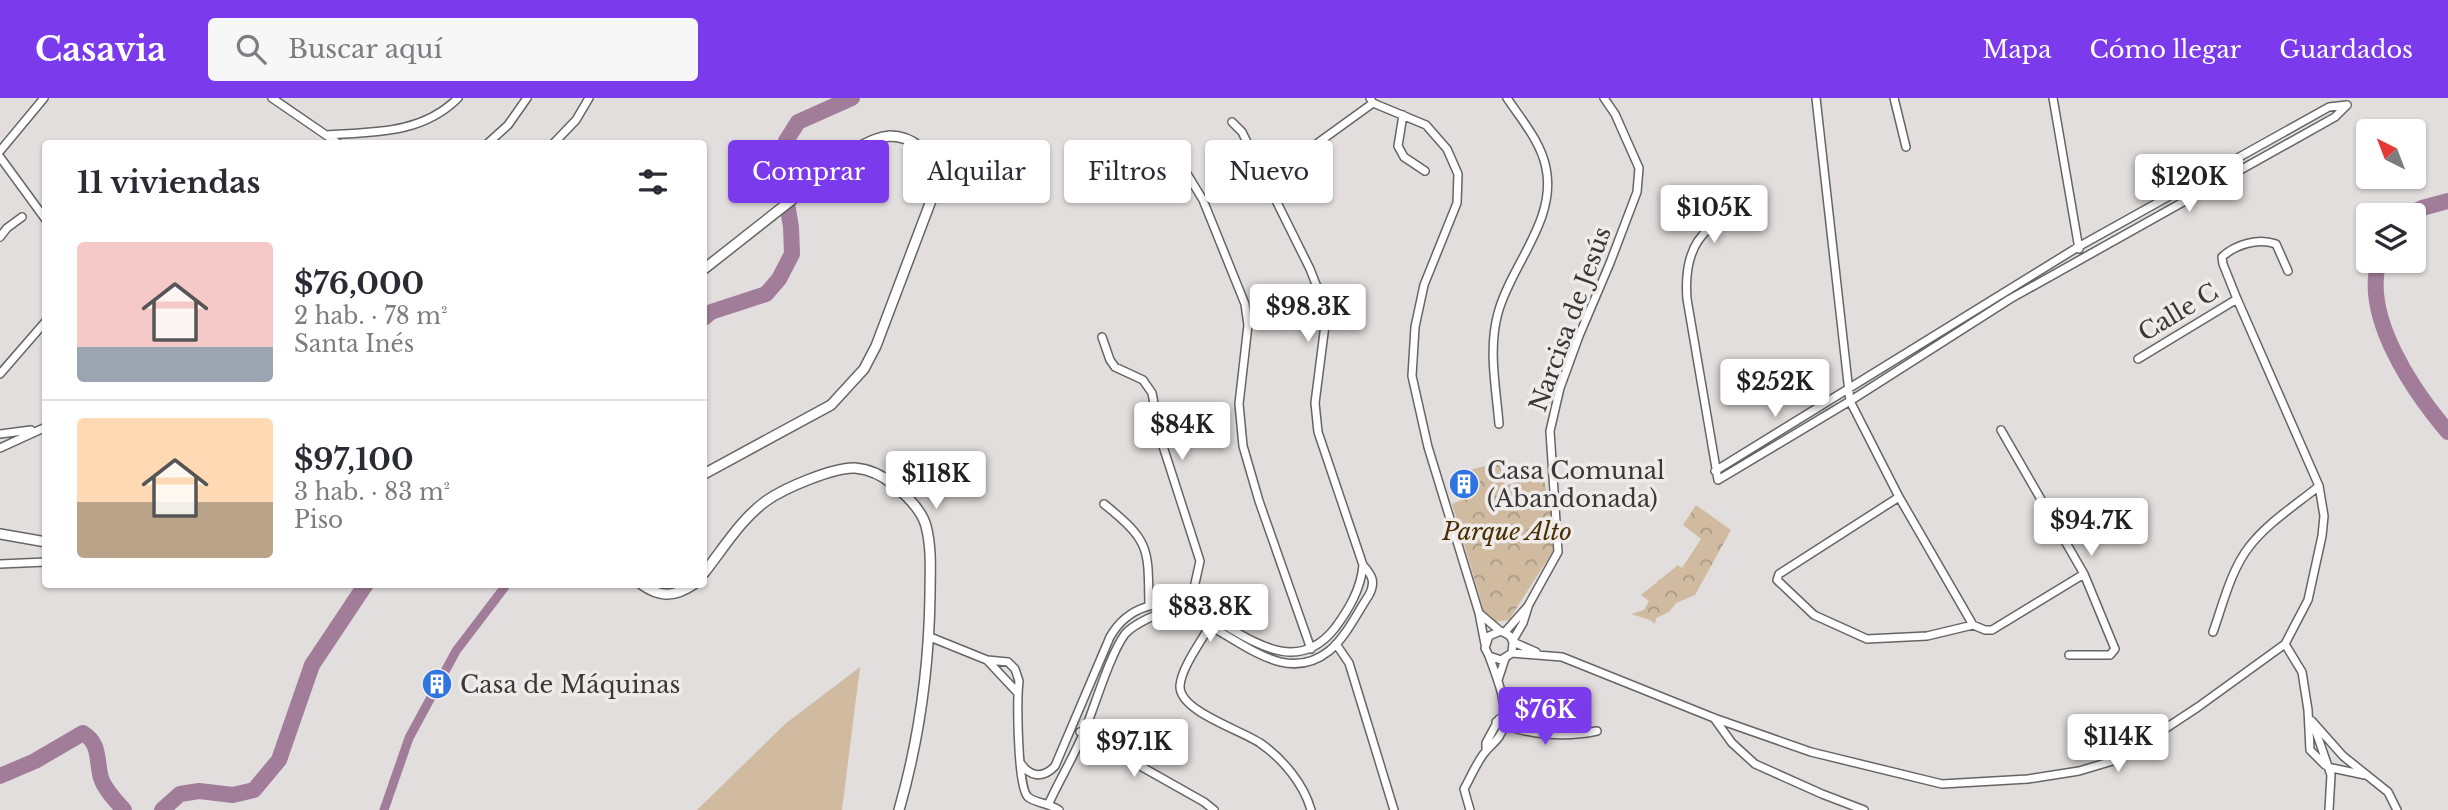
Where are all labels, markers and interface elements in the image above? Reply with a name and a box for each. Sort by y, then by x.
search box [208,18,698,81]
text: Casavia [35,29,166,70]
icon: search [232,30,270,68]
text: Buscar aquí [288,33,442,65]
text: Mapa [1982,35,2051,64]
text: Cómo llegar [2089,35,2241,64]
text: Guardados [2279,35,2413,64]
north arrow [2356,119,2426,189]
map controls [2356,119,2426,273]
chip: Comprar [728,140,889,203]
chip: Alquilar [903,140,1050,203]
chip: Filtros [1064,140,1191,203]
chip: Nuevo [1205,140,1333,203]
pin: $120K [2140,155,2238,214]
icon: filters [634,163,672,201]
text: $120K [2151,163,2227,191]
text: 11 viviendas [77,164,260,201]
pin: $105K [1665,186,1763,245]
text: $105K [1677,194,1751,222]
button: layers [2356,203,2426,273]
street label: Narcisa de Jesús [1523,223,1617,415]
text: $76,000 [294,265,424,302]
icon: home [133,270,217,354]
street label: Calle C [2133,277,2223,347]
pin: $98.3K [1251,285,1365,344]
text: $98.3K [1266,293,1350,321]
text: 2 hab. · 78 m² [294,302,448,330]
text: Santa Inés [294,330,414,358]
pin: $252K [1726,360,1824,419]
text: $252K [1736,368,1814,396]
pin: $84K [1141,402,1223,462]
text: $84K [1150,411,1214,439]
text: $97,100 [294,441,414,478]
icon: home [133,446,217,530]
pin: $118K [887,452,985,511]
place label: Casa Comunal (Abandonada) [1487,456,1665,513]
text: $118K [902,460,970,488]
building icon: Casa Comunal (Abandonada) [1447,467,1481,501]
text: 3 hab. · 83 m² [294,478,450,506]
pin: $94.7K [2034,498,2148,558]
text: Piso [294,506,343,534]
text: $94.7K [2050,507,2132,535]
park label: Parque Alto [1441,517,1572,546]
pin: $83.8K [1153,584,1267,644]
text: $83.8K [1168,593,1252,621]
building icon: Casa de Máquinas [420,667,454,701]
place label: Casa de Máquinas [460,670,680,699]
pin: $76K [1504,688,1586,747]
text: $76K [1514,696,1576,724]
pin: $114K [2069,714,2167,774]
pin: $97.1K [1077,720,1191,779]
text: $114K [2083,723,2153,751]
text: $97.1K [1096,728,1172,756]

